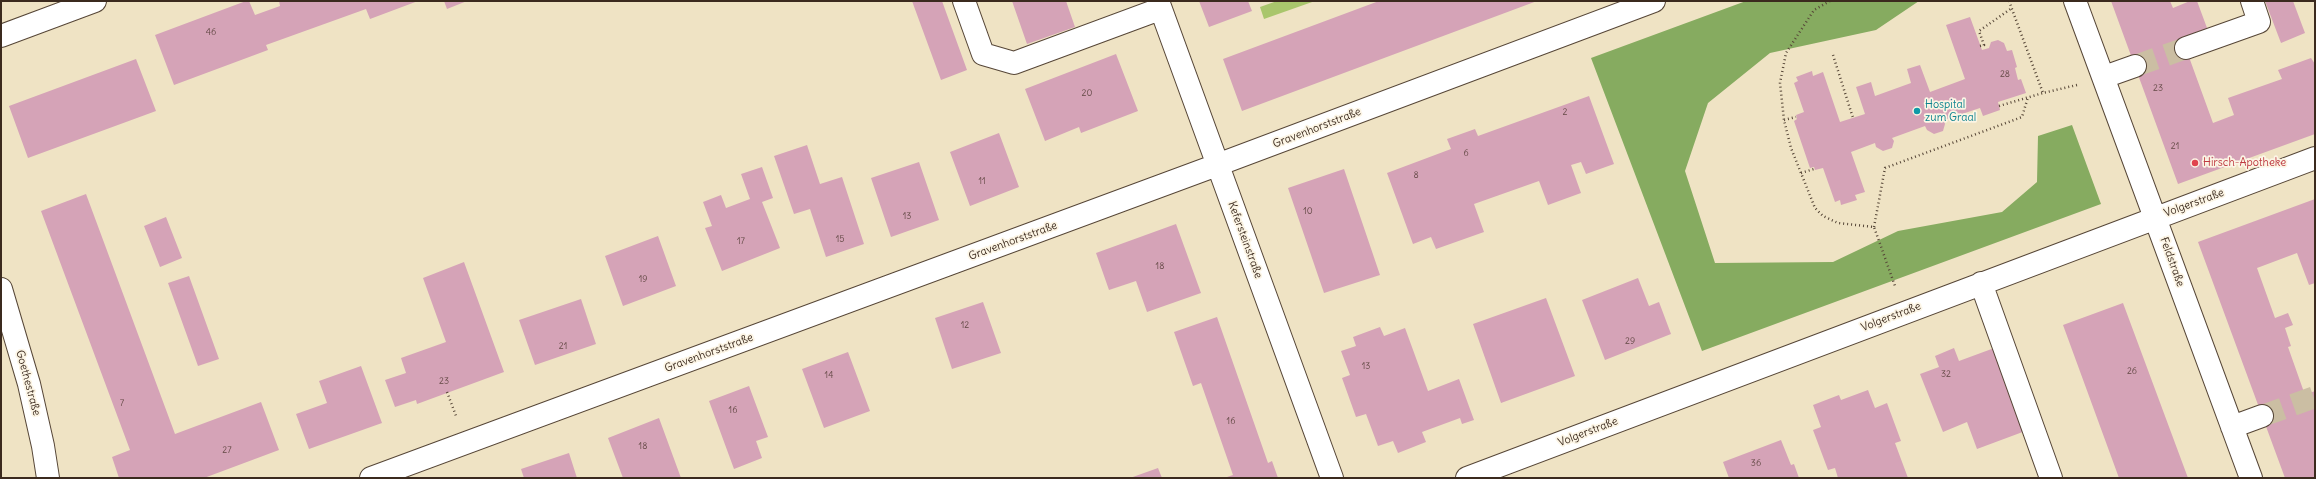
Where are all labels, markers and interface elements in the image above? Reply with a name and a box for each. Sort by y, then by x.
house number: 46 [206,27,216,37]
house number: 28 [2000,69,2010,79]
house number: 23 [2153,83,2163,93]
house number: 20 [1082,88,1092,98]
place label: Hospital zum Graal [1925,98,1976,124]
street label: Gravenhorststraße [1271,105,1363,151]
marker: Hospital zum Graal [1912,106,1922,116]
house number: 2 [1563,107,1567,117]
house number: 21 [2171,141,2179,151]
house number: 6 [1463,148,1469,158]
place label: Hirsch-Apotheke [2203,156,2286,170]
marker: Hirsch-Apotheke [2190,158,2200,168]
house number: 8 [1413,170,1419,180]
house number: 11 [978,176,986,186]
street label: Volgerstraße [2162,186,2226,220]
street label: Kefersteinstraße [1225,200,1265,280]
house number: 10 [1303,206,1313,216]
house number: 13 [903,211,911,221]
street label: Gravenhorststraße [967,219,1059,263]
house number: 15 [836,234,844,244]
street label: Feldstraße [2157,235,2187,289]
house number: 17 [737,236,745,246]
house number: 18 [1156,261,1164,271]
house number: 19 [639,274,647,284]
street label: Volgerstraße [1859,300,1923,334]
house number: 12 [961,320,969,330]
street label: Gravenhorststraße [663,331,755,375]
house number: 29 [1625,336,1635,346]
house number: 21 [559,341,567,351]
street label: Goethestraße [13,349,43,417]
house number: 13 [1362,361,1370,371]
house number: 26 [2127,366,2137,376]
house number: 32 [1941,369,1951,379]
house number: 14 [825,370,833,380]
house number: 23 [439,376,449,386]
house number: 7 [120,398,124,408]
house number: 16 [729,405,737,415]
street label: Volgerstraße [1556,415,1620,449]
house number: 16 [1227,416,1235,426]
house number: 18 [639,441,647,451]
house number: 27 [222,445,232,455]
house number: 36 [1751,458,1761,468]

